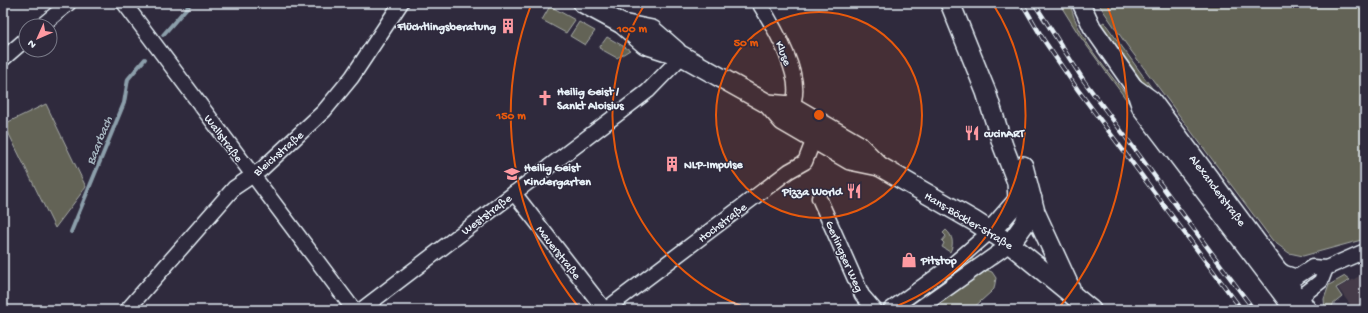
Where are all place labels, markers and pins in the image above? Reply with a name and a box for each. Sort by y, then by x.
building icon: Flüchtlingsberatung [499,17,517,35]
place label: Flüchtlingsberatung [396,21,496,35]
place label: Heilig Geist / Sankt Aloisius [557,86,624,114]
church icon: Heilig Geist / Sankt Aloisius [536,89,554,107]
centre of rings [812,108,826,122]
restaurant icon: cucinART [963,124,981,142]
place label: cucinART [984,128,1025,142]
building icon: NLP-Impulse [663,155,681,173]
place label: NLP-Impulse [684,159,744,173]
place label: Heilig Geist Kindergarten [523,162,591,190]
school or university icon: Heilig Geist Kindergarten [503,165,521,183]
restaurant icon: Pizza World [845,182,863,200]
place label: Pizza World [781,186,844,200]
shop icon: Pitstop [900,251,918,269]
place label: Pitstop [920,255,957,269]

